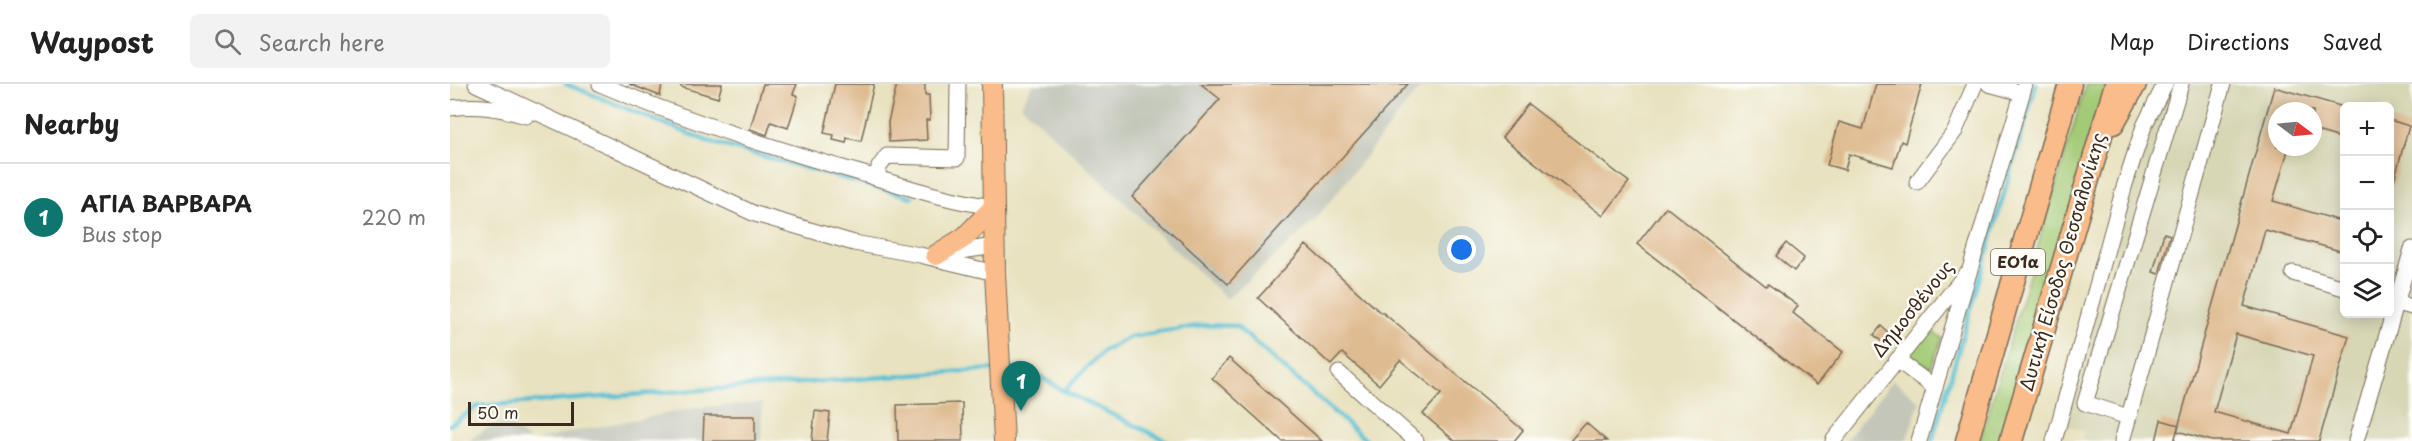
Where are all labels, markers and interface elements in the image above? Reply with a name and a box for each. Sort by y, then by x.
search box [190,14,610,68]
text: Waypost [30,20,154,63]
icon: search [211,25,244,58]
text: Search here [259,25,385,58]
text: Map [2109,25,2154,57]
text: Directions [2187,25,2289,57]
text: Saved [2322,25,2382,57]
north arrow [2268,102,2322,156]
map controls [2340,102,2394,318]
button: + [2340,102,2394,156]
text: Nearby [24,104,119,143]
street label: Δυτική Είσοδος Θεσσαλονίκης [2012,129,2111,394]
button: − [2340,156,2394,210]
text: ΑΓΙΑ ΒΑΡΒΑΡΑ [81,186,252,219]
text: 1 [39,202,48,232]
text: 220 m [362,202,426,232]
button: locate [2340,210,2394,264]
text: Bus stop [81,219,162,249]
your location [1447,235,1476,264]
road number: ΕΟ1α [1991,249,2045,275]
street label: Δημοσθένους [1864,254,1959,362]
button: layers [2340,264,2394,318]
pin: 1 [1002,362,1040,411]
scale bar [468,399,574,426]
text: 50 m [477,400,518,424]

